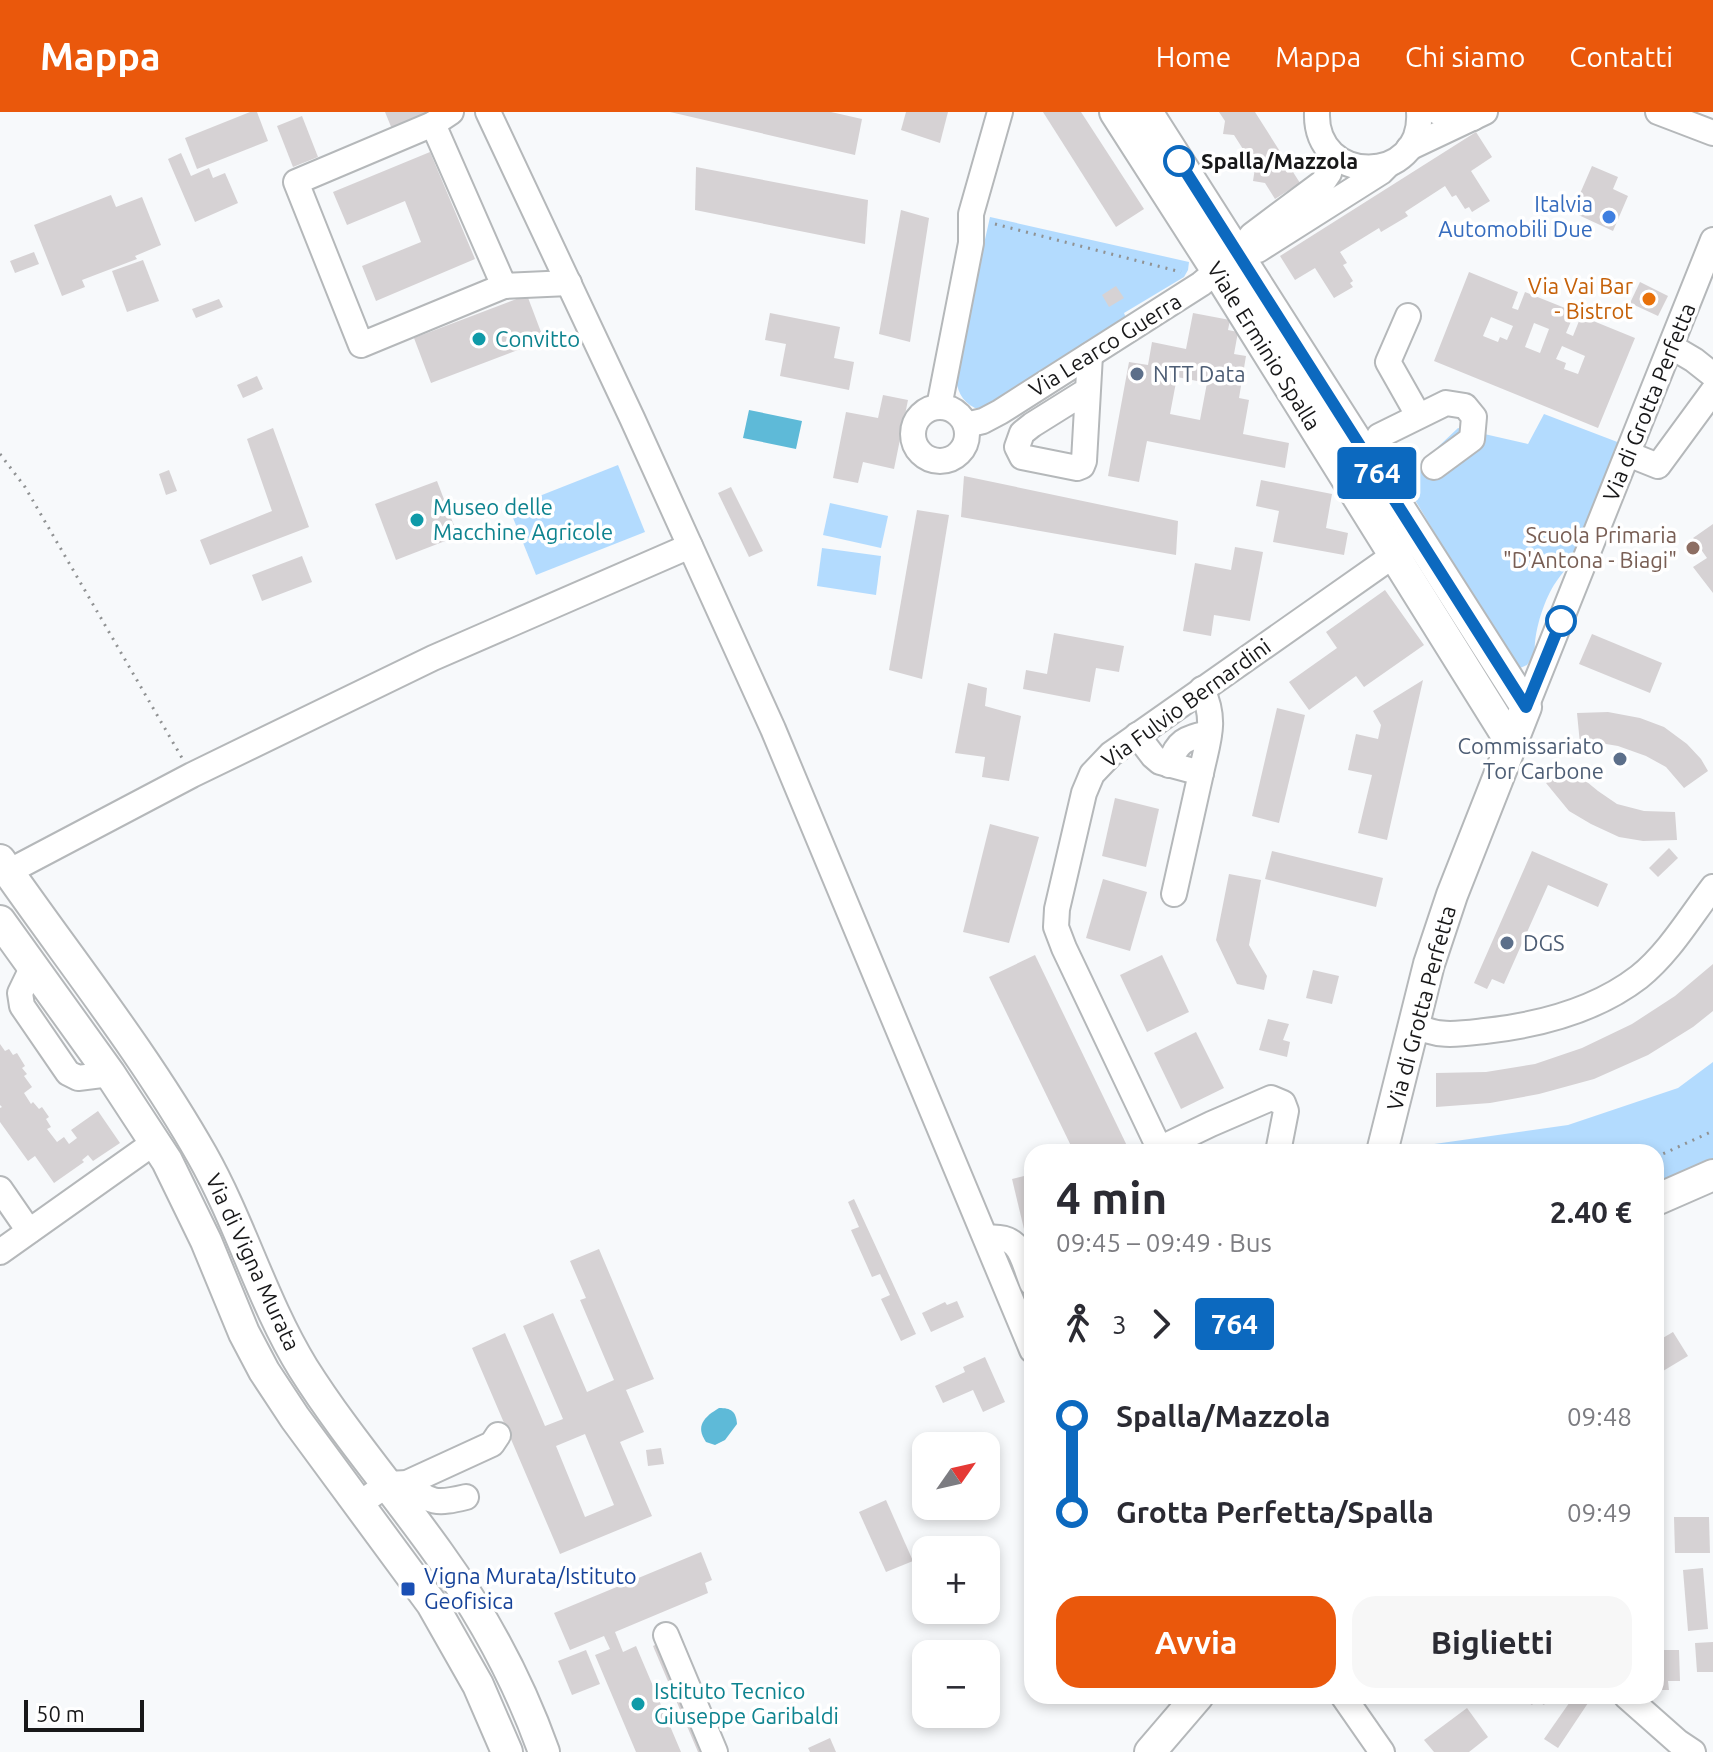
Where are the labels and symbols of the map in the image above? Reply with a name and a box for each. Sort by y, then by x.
marker: Spalla/Mazzola [1164,146,1194,176]
place label: Spalla/Mazzola [1201,148,1358,173]
place label: Italvia Automobili Due [1438,191,1593,241]
marker: Italvia Automobili Due [1600,208,1618,226]
street label: Viale Erminio Spalla [1202,257,1326,434]
place label: Via Vai Bar - Bistrot [1528,273,1634,323]
street label: Via Learco Guerra [1024,288,1185,401]
marker: Via Vai Bar - Bistrot [1640,290,1658,308]
street label: Via di Grotta Perfetta [1597,299,1700,504]
place label: Convitto [495,326,580,351]
marker: Convitto [470,330,488,348]
place label: NTT Data [1153,361,1246,386]
marker: NTT Data [1128,365,1146,383]
line badge: 764 [1331,447,1423,499]
place label: Museo delle Macchine Agricole [433,494,613,544]
marker: Museo delle Macchine Agricole [408,511,426,529]
place label: Scuola Primaria "D'Antona - Biagi" [1503,522,1677,572]
marker: Scuola Primaria "D'Antona - Biagi" [1684,539,1702,557]
unlabelled marker [1546,606,1576,636]
street label: Via Fulvio Bernardini [1096,633,1275,772]
place label: Commissariato Tor Carbone [1457,733,1604,783]
marker: Commissariato Tor Carbone [1611,750,1629,768]
street label: Via di Grotta Perfetta [1381,903,1460,1113]
place label: DGS [1523,930,1565,955]
marker: DGS [1498,934,1516,952]
street label: Via di Vigna Murata [201,1169,305,1354]
north arrow [912,1432,1000,1520]
place label: Vigna Murata/Istituto Geofisica [424,1563,637,1613]
marker: Vigna Murata/Istituto Geofisica [399,1580,417,1598]
place label: Istituto Tecnico Giuseppe Garibaldi [654,1678,839,1728]
marker: Istituto Tecnico Giuseppe Garibaldi [629,1695,647,1713]
scale bar [24,1696,144,1732]

